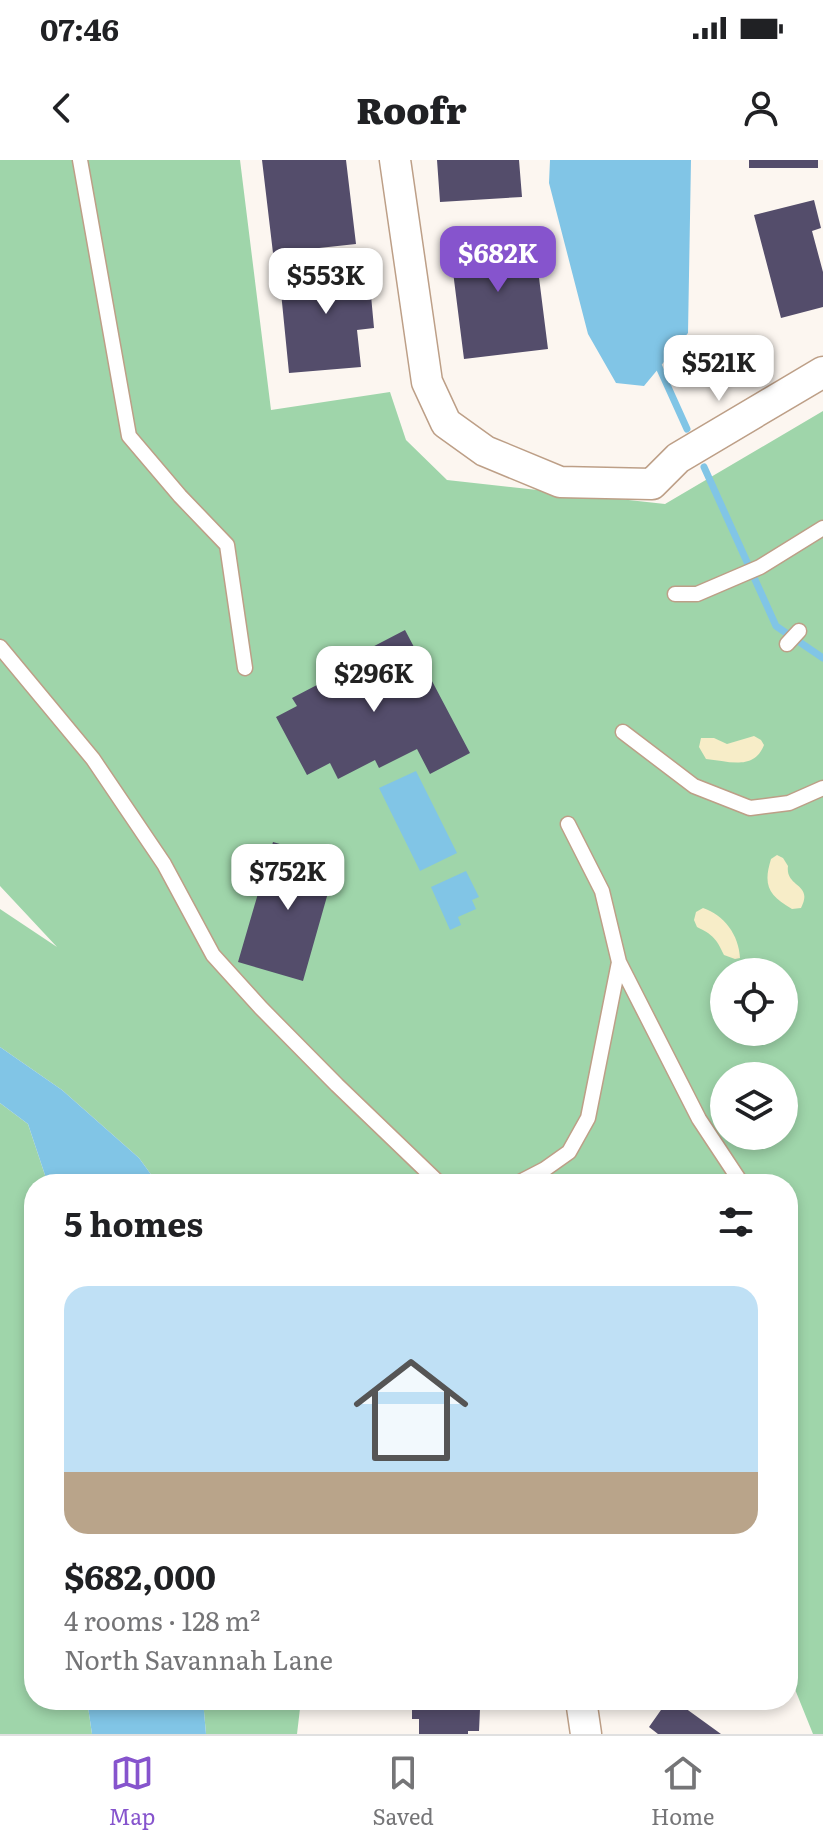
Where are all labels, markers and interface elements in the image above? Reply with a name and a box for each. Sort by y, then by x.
text: 07:46 [40,6,119,50]
text: Roofr [356,82,467,135]
icon: back [40,86,84,130]
icon: person [739,86,783,130]
pin: $682K [442,226,554,294]
text: $682K [458,232,538,271]
pin: $553K [270,248,382,316]
text: $553K [287,254,365,293]
pin: $521K [663,335,775,403]
text: $521K [682,341,756,380]
pin: $296K [318,646,430,714]
text: $296K [334,652,414,691]
pin: $752K [232,844,344,912]
text: $752K [249,850,327,889]
map controls [710,958,798,1150]
button: locate [710,958,798,1046]
button: layers [710,1062,798,1150]
text: 5 homes [64,1197,203,1247]
icon: filters [714,1200,758,1244]
icon: home [339,1338,483,1482]
text: $682,000 [64,1550,216,1600]
text: 4 rooms · 128 m² [64,1600,260,1639]
text: North Savannah Lane [64,1639,333,1678]
tab: Map [109,1751,155,1832]
tab: Saved [373,1751,434,1832]
tab: Home [651,1751,714,1832]

